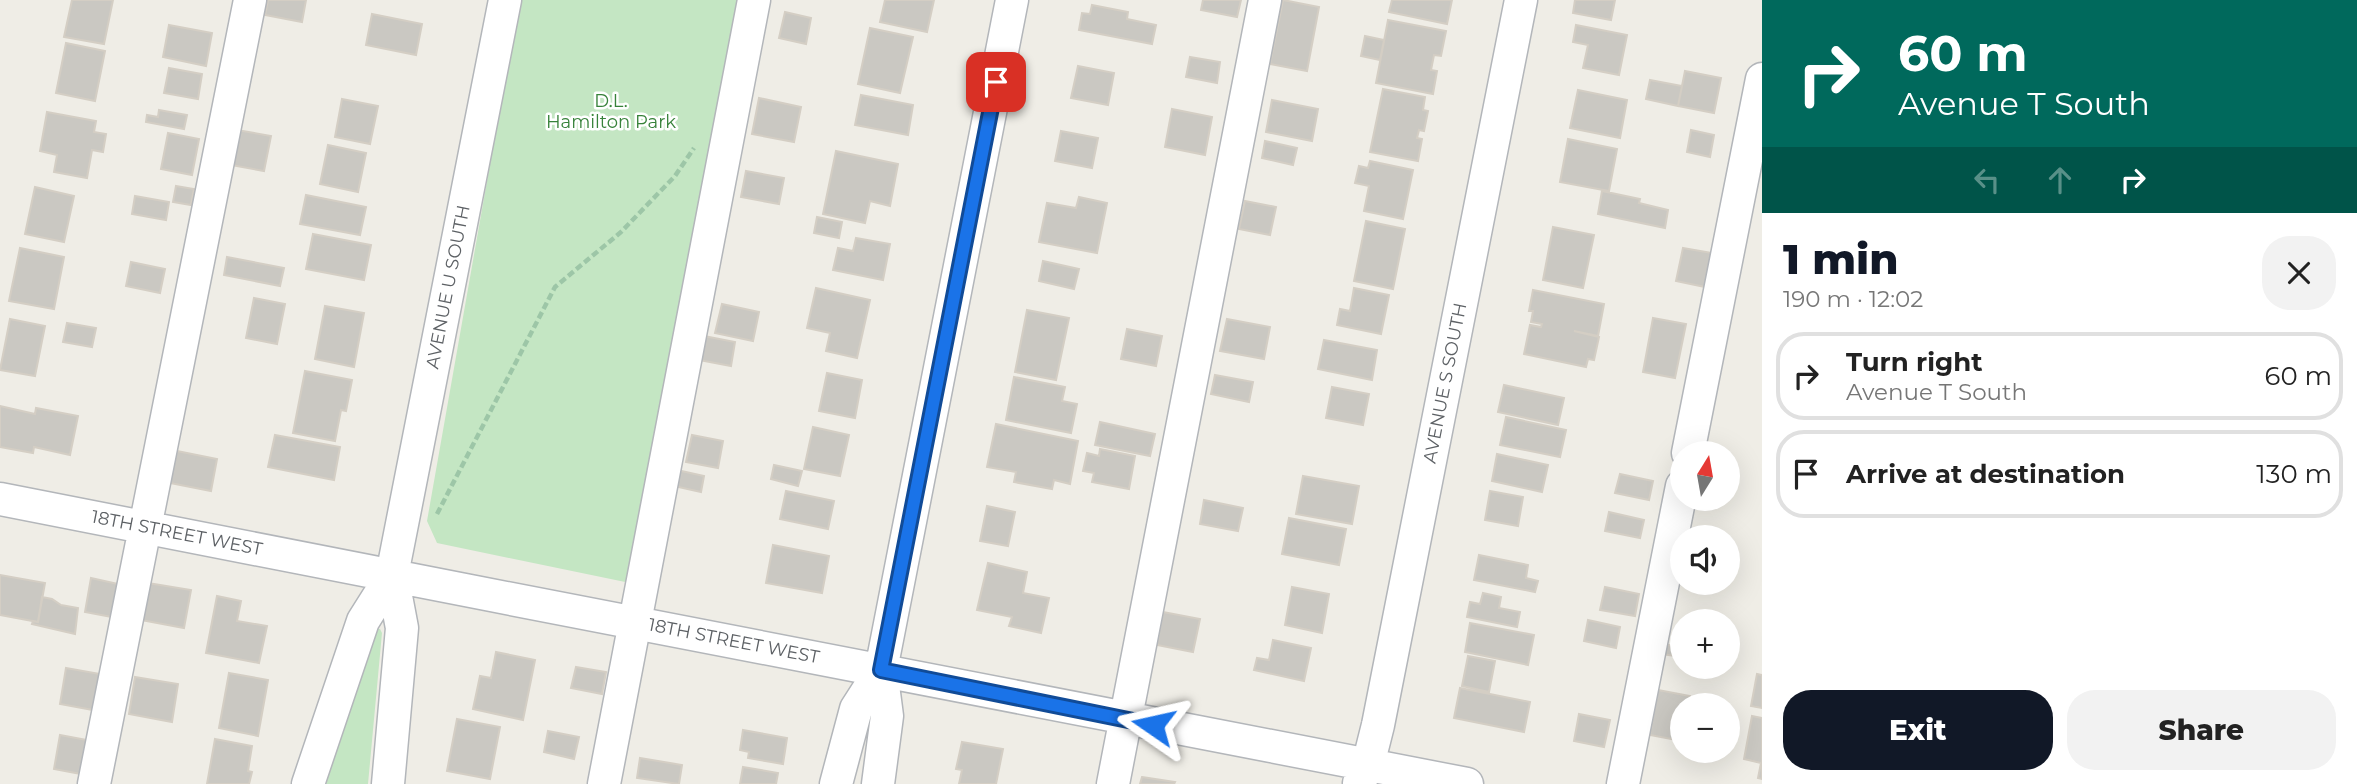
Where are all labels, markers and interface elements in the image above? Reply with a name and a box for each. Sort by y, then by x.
text: 60 m [1898,24,2028,83]
icon: right [1783,28,1874,119]
pin [966,52,1026,112]
icon: arrive [977,63,1015,101]
text: Avenue T South [1898,84,2150,123]
park label: D.L. Hamilton Park [546,90,676,133]
icon: left [1968,161,2006,199]
icon: ahead [2041,161,2079,199]
icon: right [2114,161,2152,199]
street label: AVENUE U SOUTH [421,203,475,371]
text: 1 min [1783,233,1899,285]
button: close [2262,236,2336,310]
text: 190 m · 12:02 [1783,285,1923,313]
street label: AVENUE S SOUTH [1419,301,1471,465]
text: Turn right [1846,346,1982,378]
icon: right [1787,357,1825,395]
text: 60 m [2265,360,2332,392]
text: Avenue T South [1846,378,2027,406]
north arrow [1670,441,1740,511]
map controls [1670,441,1740,763]
icon: arrive [1787,455,1825,493]
text: Arrive at destination [1846,458,2125,490]
text: 130 m [2256,458,2332,490]
street label: 18TH STREET WEST [90,506,265,561]
button: sound [1670,525,1740,595]
button: + [1670,609,1740,679]
street label: 18TH STREET WEST [647,614,822,669]
position arrow [1116,688,1190,762]
button: Exit [1783,690,2053,770]
button: Share [2067,690,2336,770]
button: − [1670,693,1740,763]

